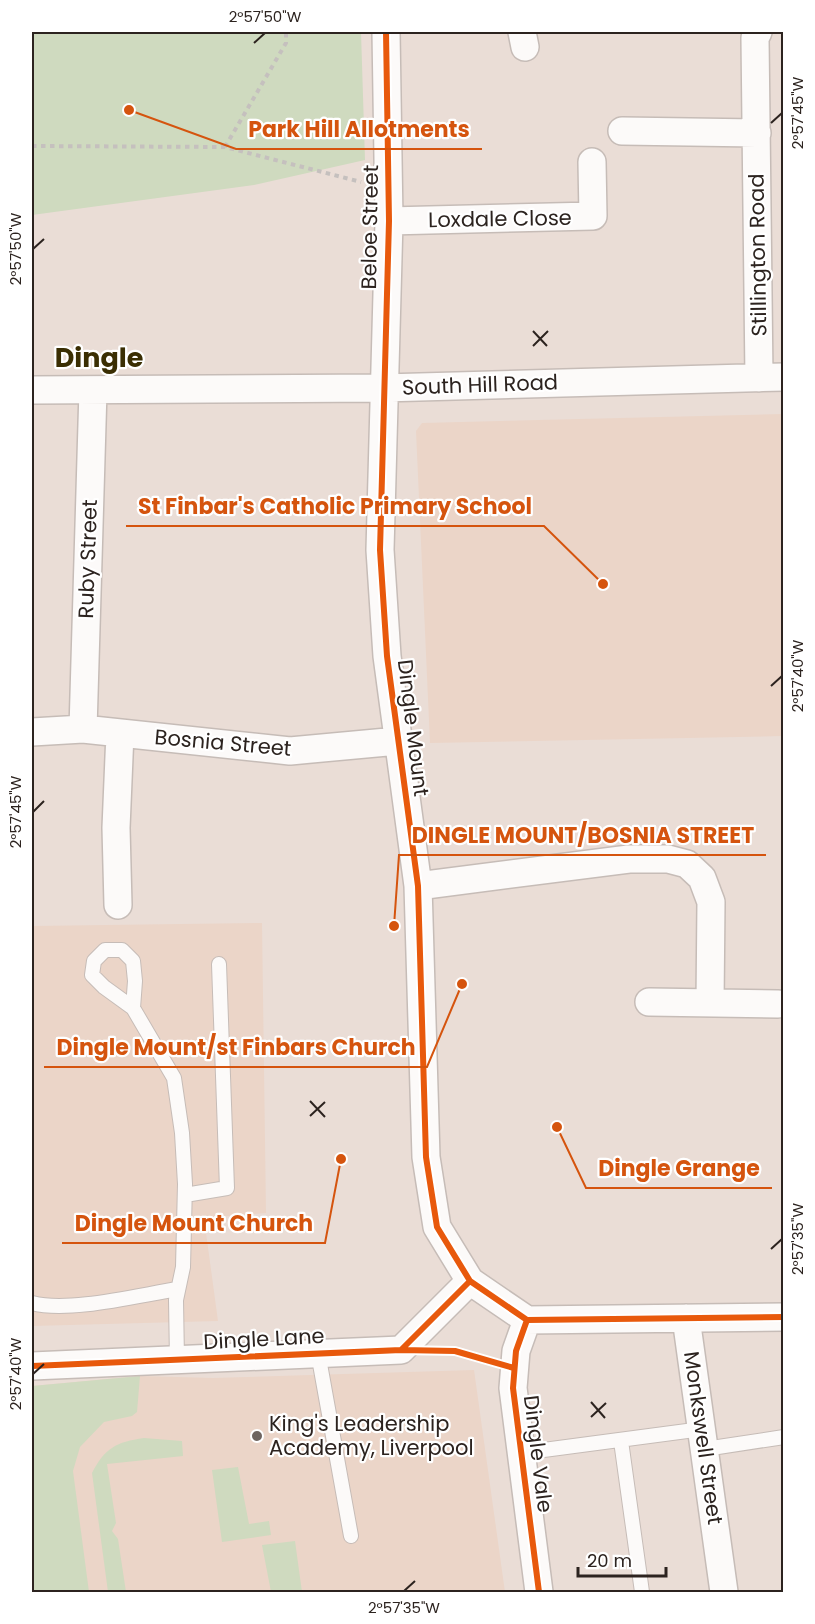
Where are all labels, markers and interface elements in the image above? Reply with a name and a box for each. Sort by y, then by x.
text: 2°57'50"W [229,6,302,27]
text: 2°57'45"W [787,76,808,149]
callout: Park Hill Allotments [236,109,482,149]
text: Park Hill Allotments [248,114,470,145]
street label: Beloe Street [354,164,385,290]
street label: Stillington Road [742,173,773,337]
street label: Loxdale Close [428,203,572,234]
text: 2°57'50"W [5,212,26,285]
district label: Dingle [55,339,143,376]
street label: South Hill Road [401,367,559,402]
callout: St Finbar's Catholic Primary School [126,486,544,526]
text: St Finbar's Catholic Primary School [138,491,532,522]
street label: Ruby Street [71,499,104,619]
text: 2°57'40"W [787,639,808,712]
street label: Dingle Mount [391,658,436,798]
street label: Bosnia Street [153,722,293,763]
text: 2°57'45"W [5,775,26,848]
callout: DINGLE MOUNT/BOSNIA STREET [399,815,766,855]
text: DINGLE MOUNT/BOSNIA STREET [412,820,754,851]
callout: Dingle Mount/st Finbars Church [44,1027,427,1067]
text: Dingle Mount/st Finbars Church [56,1032,416,1063]
callout: Dingle Grange [586,1148,772,1188]
text: Dingle Grange [598,1153,760,1184]
callout: Dingle Mount Church [62,1203,325,1243]
text: 2°57'35"W [787,1203,808,1275]
text: Dingle Mount Church [75,1208,313,1239]
street label: Dingle Lane [203,1321,325,1356]
text: 2°57'40"W [5,1337,26,1410]
street label: Monkswell Street [677,1350,730,1526]
street label: Dingle Vale [517,1394,560,1514]
place label: King's Leadership Academy, Liverpool [269,1409,474,1462]
marker: King's Leadership Academy, Liverpool [250,1429,264,1443]
scale bar [578,1540,666,1578]
text: 20 m [587,1548,632,1573]
text: 2°57'35"W [368,1597,440,1618]

